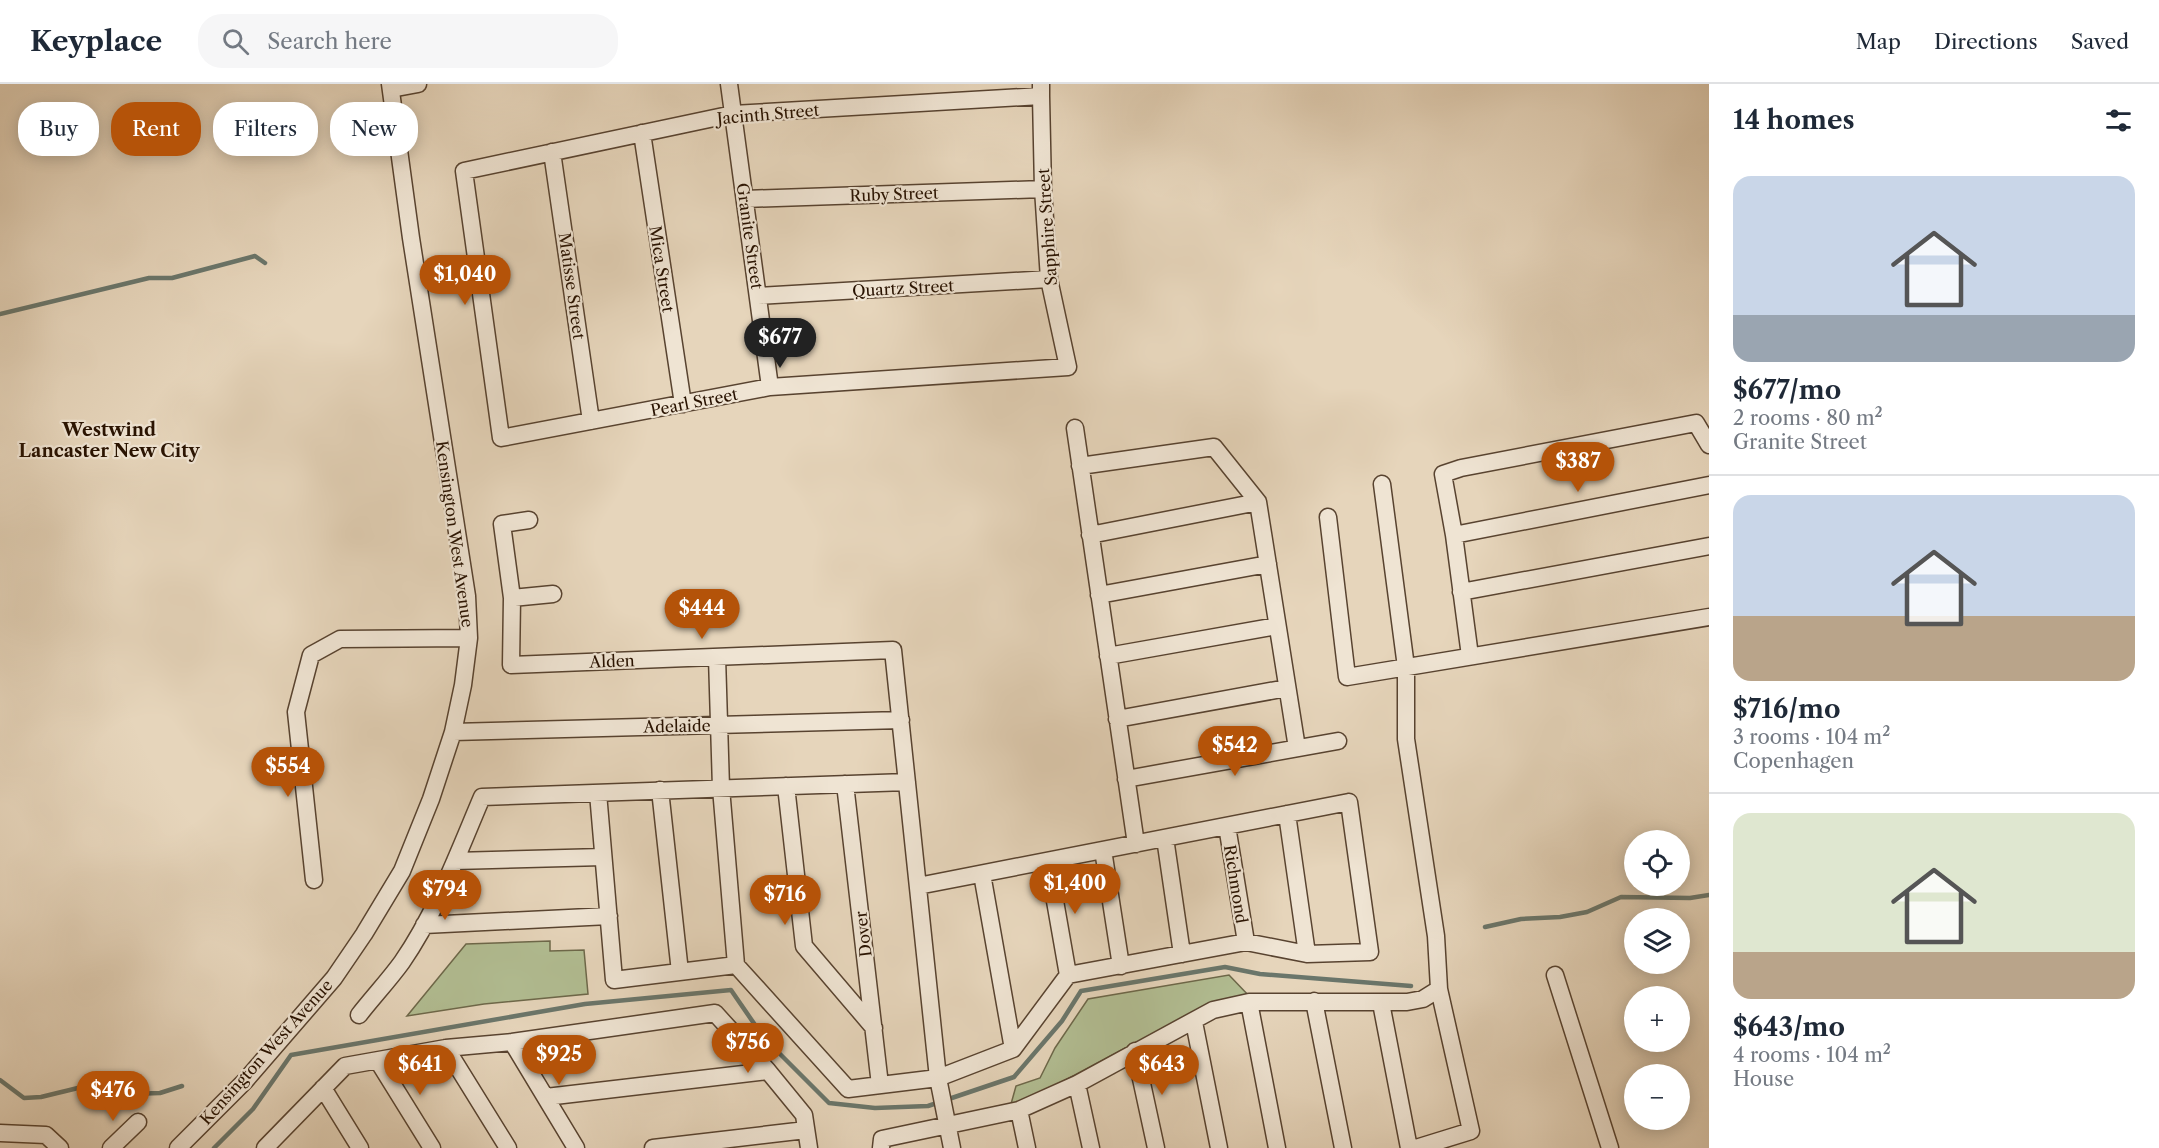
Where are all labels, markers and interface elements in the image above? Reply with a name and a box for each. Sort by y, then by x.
search box [198,14,618,68]
text: Keyplace [30,24,162,58]
icon: search [219,25,252,58]
text: Search here [267,28,392,55]
text: Map [1856,29,1901,54]
text: Directions [1934,29,2038,54]
text: Saved [2071,29,2129,54]
street label: Jacinth Street [713,100,820,129]
chip: Buy [18,102,99,156]
chip: Rent [111,102,201,156]
chip: Filters [213,102,318,156]
chip: New [330,102,418,156]
text: 14 homes [1733,104,1855,136]
icon: filters [2102,104,2135,137]
street label: Sapphire Street [1033,167,1061,286]
street label: Granite Street [733,182,767,291]
street label: Ruby Street [849,182,939,206]
icon: home [1880,215,1988,323]
street label: Mica Street [645,224,679,314]
street label: Matisse Street [555,231,589,341]
pin: $1,040 [416,255,514,306]
text: $1,040 [434,262,496,286]
street label: Quartz Street [852,275,955,301]
pin: $677 [744,318,816,369]
text: $677 [758,325,802,349]
text: $677/mo [1733,374,1841,406]
street label: Pearl Street [649,384,740,420]
text: 2 rooms · 80 m² [1733,406,1883,430]
district label: Westwind Lancaster New City [19,419,200,462]
text: Granite Street [1733,430,1867,454]
street label: Kensington West Avenue [432,439,478,629]
pin: $387 [1542,442,1614,493]
text: $387 [1555,449,1601,473]
icon: home [1880,534,1988,642]
pin: $444 [666,589,738,640]
text: $444 [679,596,725,620]
street label: Alden [588,650,635,672]
text: $716/mo [1733,693,1840,725]
street label: Adelaide [642,715,711,737]
text: 3 rooms · 104 m² [1733,725,1890,749]
pin: $542 [1199,726,1271,777]
text: $542 [1212,733,1258,757]
pin: $554 [252,747,324,798]
text: Copenhagen [1733,749,1854,773]
text: $554 [265,754,311,778]
map controls [1624,830,1690,1130]
button: locate [1624,830,1690,896]
street label: Richmond [1220,843,1252,925]
icon: home [1880,852,1988,960]
pin: $1,400 [1026,864,1124,915]
pin: $794 [409,870,481,921]
text: $1,400 [1044,871,1107,895]
pin: $716 [749,875,821,926]
text: $794 [422,877,468,901]
text: $716 [764,882,806,906]
button: layers [1624,908,1690,974]
street label: Dover [850,910,876,958]
street label: Kensington West Avenue [195,975,337,1129]
button: + [1624,986,1690,1052]
text: $643/mo [1733,1011,1845,1043]
pin: $756 [712,1023,784,1074]
text: $756 [726,1030,770,1054]
pin: $925 [523,1035,595,1086]
text: $925 [536,1042,582,1066]
text: 4 rooms · 104 m² [1733,1043,1891,1067]
pin: $641 [384,1045,456,1096]
pin: $643 [1126,1045,1198,1096]
text: $641 [398,1052,442,1076]
text: $643 [1139,1052,1185,1076]
button: − [1624,1064,1690,1130]
text: House [1733,1067,1794,1091]
pin: $476 [77,1071,149,1122]
text: $476 [91,1078,135,1102]

